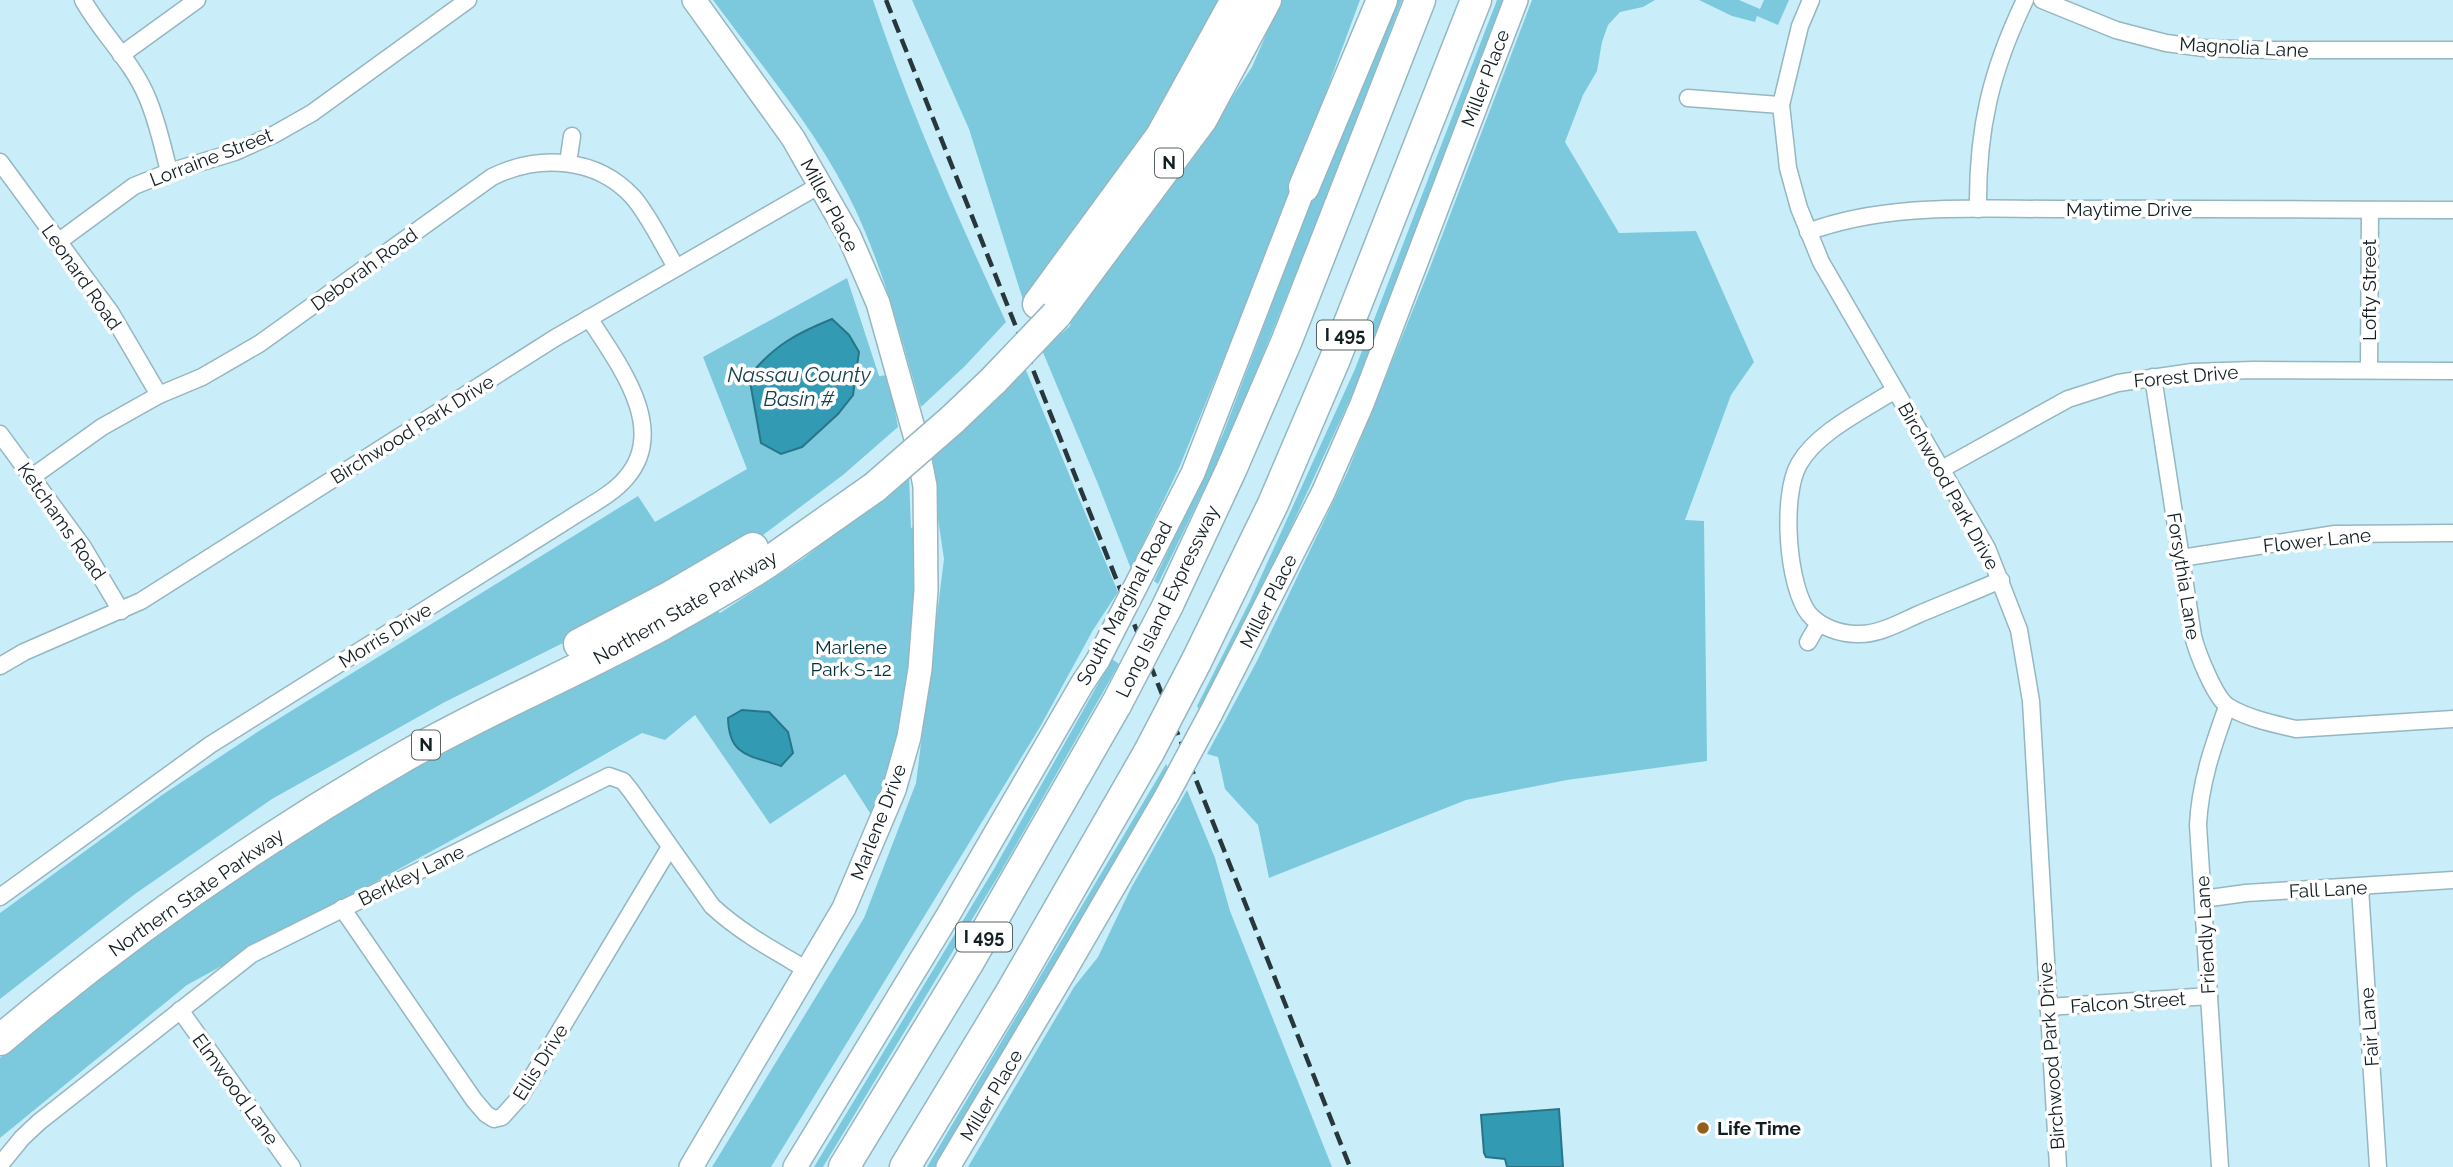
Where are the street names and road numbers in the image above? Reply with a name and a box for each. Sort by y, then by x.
street label: Miller Place [1456,26,1514,130]
street label: Magnolia Lane [2179,33,2309,61]
street label: Lorraine Street [147,123,276,191]
road number: N [1155,148,1183,178]
street label: Miller Place [796,155,864,255]
street label: Maytime Drive [2066,198,2192,220]
street label: Leonard Road [38,220,126,334]
street label: Deborah Road [306,223,422,315]
street label: Lofty Street [2358,238,2380,341]
road number: I 495 [1317,320,1373,349]
street label: Forest Drive [2133,360,2239,392]
street label: Birchwood Park Drive [327,370,497,488]
street label: Birchwood Park Drive [1894,399,2004,573]
street label: Ketchams Road [13,458,111,584]
street label: Long Island Expressway [1111,501,1223,701]
street label: Forsythia Lane [2163,511,2205,641]
street label: South Marginal Road [1072,517,1176,689]
street label: Flower Lane [2262,523,2372,557]
street label: Northern State Parkway [589,545,781,669]
street label: Miller Place [1235,550,1301,652]
street label: Morris Drive [335,598,435,672]
road number: N [412,730,440,760]
street label: Marlene Drive [846,761,910,883]
street label: Northern State Parkway [104,823,288,961]
street label: Berkley Lane [355,840,467,910]
street label: Friendly Lane [2191,875,2219,995]
street label: Fall Lane [2288,876,2368,902]
road number: I 495 [956,922,1012,952]
street label: Birchwood Park Drive [2033,962,2069,1150]
street label: Falcon Street [2070,987,2187,1017]
street label: Fair Lane [2355,987,2383,1067]
street label: Ellis Drive [508,1020,572,1104]
street label: Elmwood Lane [188,1029,284,1149]
street label: Miller Place [955,1046,1027,1144]

